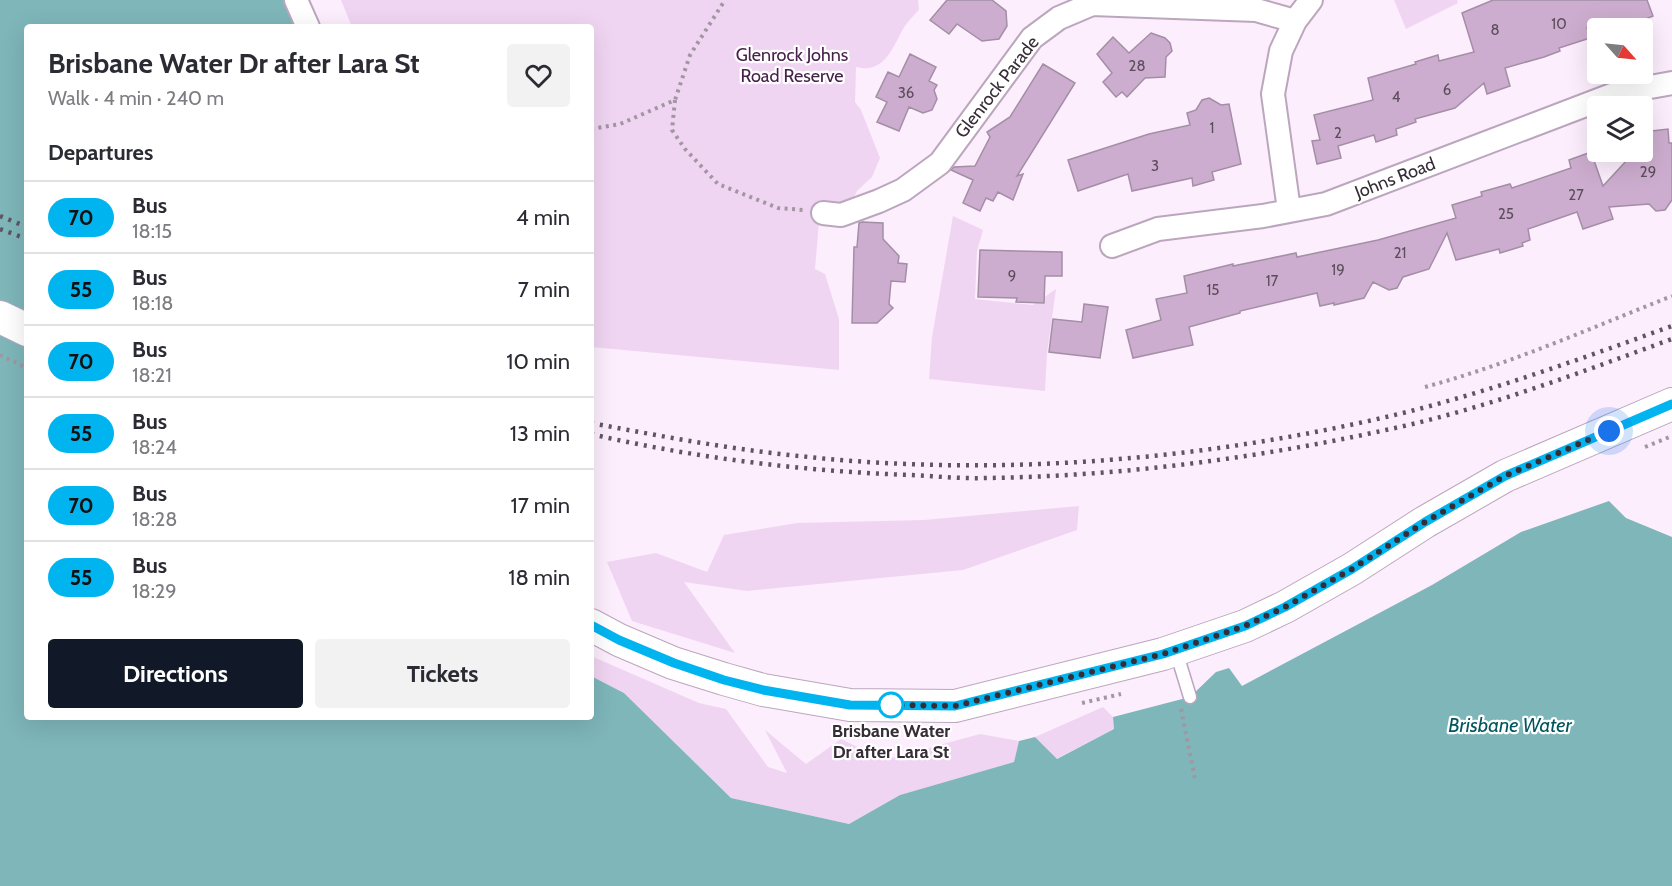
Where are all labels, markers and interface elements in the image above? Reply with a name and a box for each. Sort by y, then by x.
house number: 10 [1551,15,1567,33]
north arrow [1587,18,1653,84]
map controls [1587,18,1653,162]
house number: 8 [1490,21,1500,39]
street label: Glenrock Parade [950,32,1044,142]
button: heart [507,44,570,107]
park label: Glenrock Johns Road Reserve [736,44,848,87]
text: Brisbane Water Dr after Lara St [48,46,420,80]
house number: 28 [1129,57,1145,75]
house number: 6 [1443,81,1451,99]
house number: 36 [898,84,914,102]
text: Walk · 4 min · 240 m [48,86,224,110]
house number: 4 [1392,88,1401,106]
button: layers [1587,96,1653,162]
house number: 1 [1210,119,1214,137]
house number: 2 [1334,124,1342,142]
text: Departures [48,139,153,166]
street label: Johns Road [1351,153,1438,204]
house number: 3 [1151,157,1159,175]
house number: 29 [1640,163,1656,181]
house number: 27 [1568,186,1584,204]
text: Bus [132,192,167,219]
text: 4 min [516,204,570,231]
text: 70 [68,205,94,230]
house number: 25 [1498,205,1514,223]
text: 18:15 [132,219,172,243]
house number: 21 [1394,244,1406,262]
house number: 19 [1331,261,1345,279]
text: Bus [132,264,167,291]
house number: 9 [1008,267,1016,285]
house number: 17 [1266,272,1279,290]
text: 7 min [518,276,570,303]
text: 55 [70,277,92,302]
house number: 15 [1206,281,1220,299]
text: 18:18 [132,291,173,315]
text: Bus [132,336,167,363]
text: 10 min [506,348,570,375]
text: 70 [68,349,94,374]
text: 18:21 [132,363,172,387]
text: Bus [132,408,167,435]
your location [1594,416,1624,446]
text: 13 min [510,420,570,447]
text: 55 [70,421,92,446]
text: 18:24 [132,435,177,459]
text: Bus [132,480,167,507]
text: 17 min [511,492,570,519]
text: 70 [68,493,94,518]
text: 18:28 [132,507,177,531]
text: Bus [132,552,167,579]
text: 18 min [508,564,570,591]
text: 55 [70,565,92,590]
text: 18:29 [132,579,177,603]
button: Directions [48,639,303,708]
button: Tickets [315,639,570,708]
marker: Brisbane Water Dr after Lara St [878,692,904,718]
water label: Brisbane Water [1448,713,1573,737]
place label: Brisbane Water Dr after Lara St [832,720,950,763]

